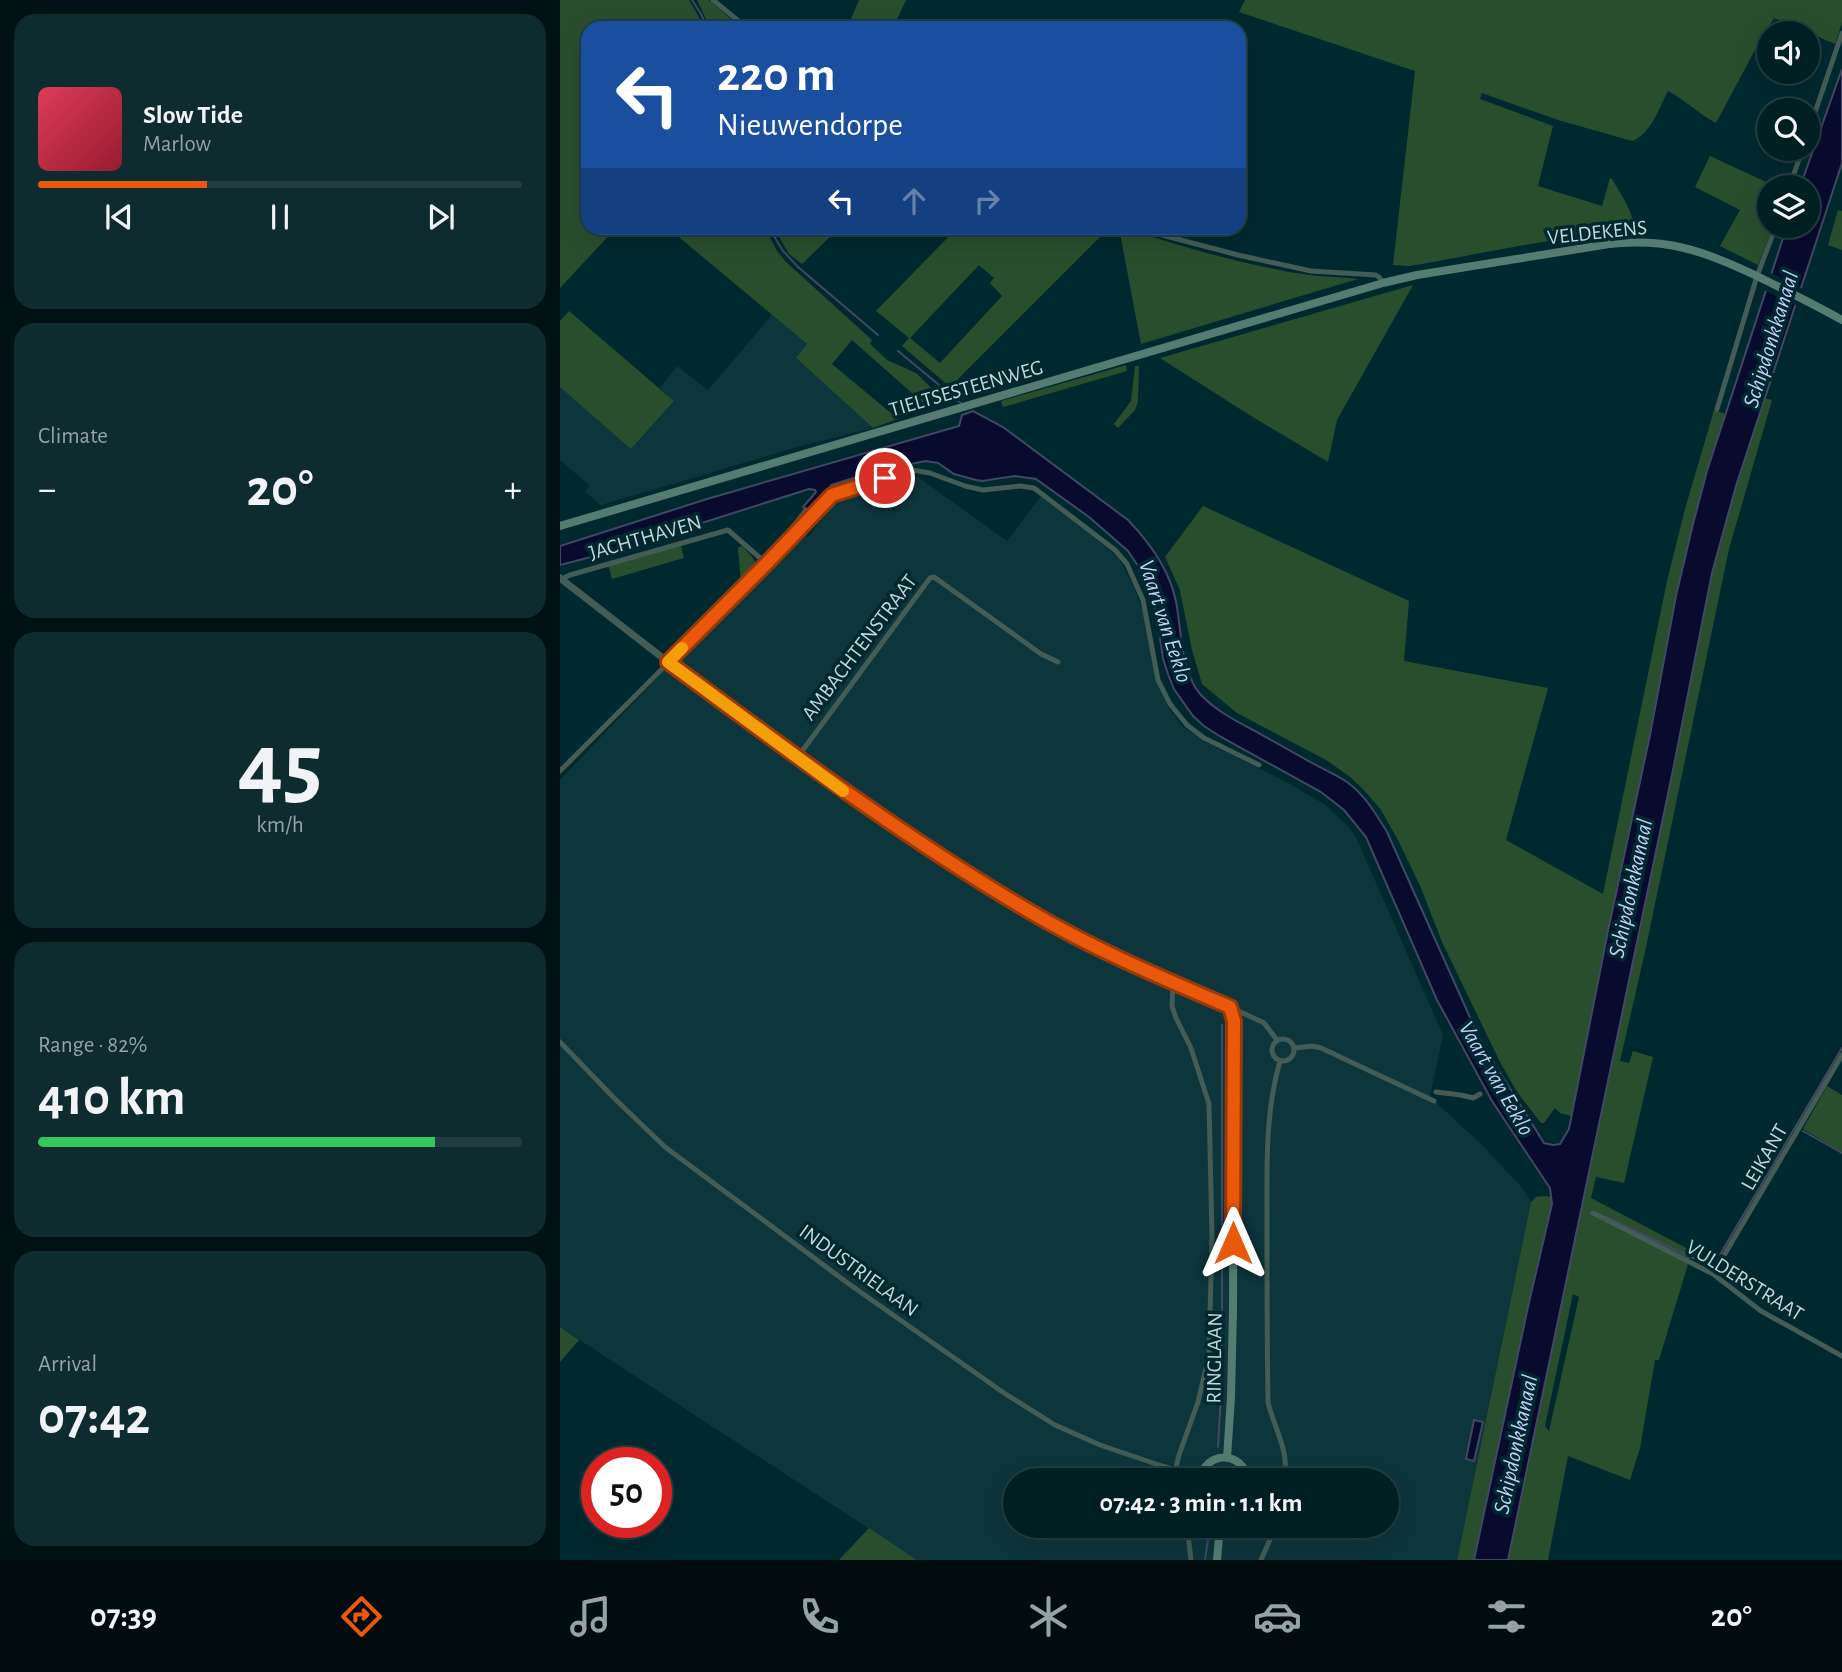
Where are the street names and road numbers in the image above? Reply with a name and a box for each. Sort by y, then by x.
street label: VELDEKENS [1546,217,1648,248]
street label: TIELTSESTEENWEG [887,356,1045,420]
street label: JACHTHAVEN [586,511,704,564]
street label: AMBACHTENSTRAAT [798,570,921,724]
street label: LEIKANT [1737,1121,1792,1194]
street label: INDUSTRIELAAN [795,1220,922,1320]
street label: VULDERSTRAAT [1682,1236,1807,1325]
street label: RINGLAAN [1203,1312,1226,1404]

